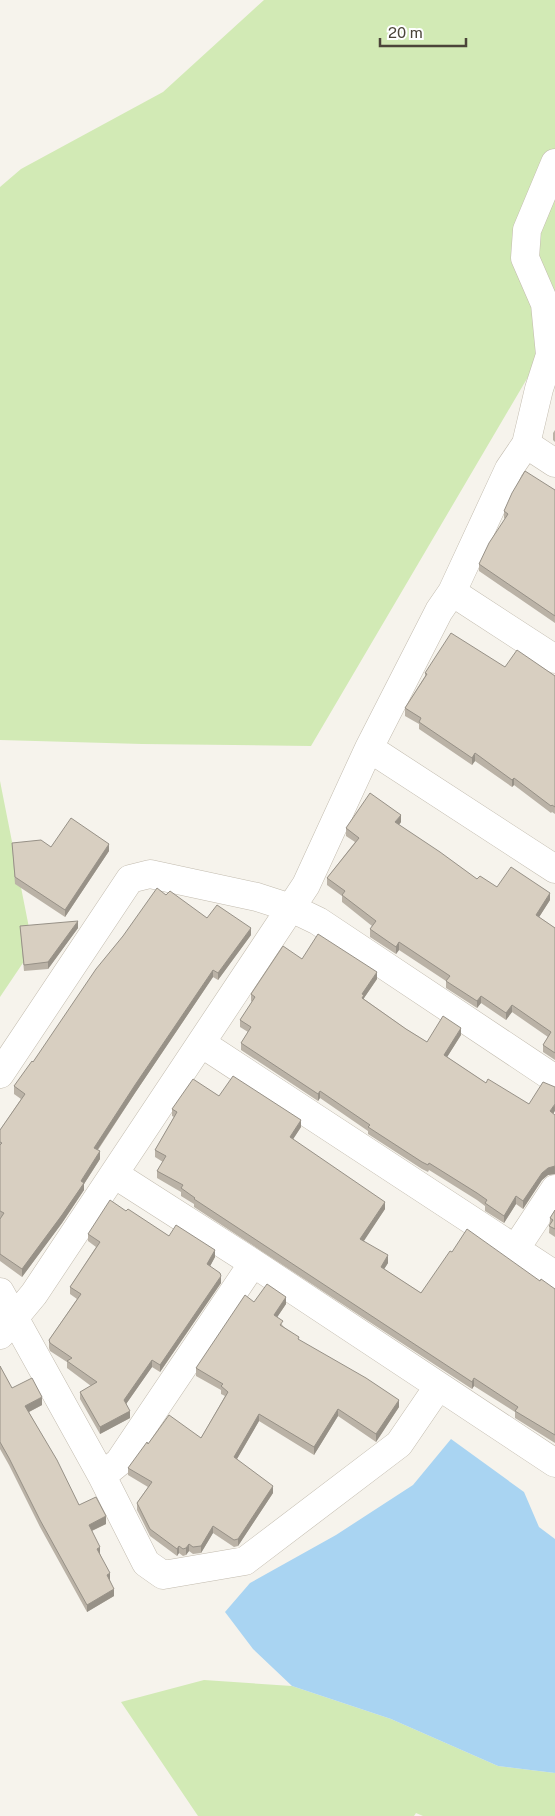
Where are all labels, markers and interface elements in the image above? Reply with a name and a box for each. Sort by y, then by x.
scale bar [380,15,466,47]
text: 20 m [388,24,423,41]

